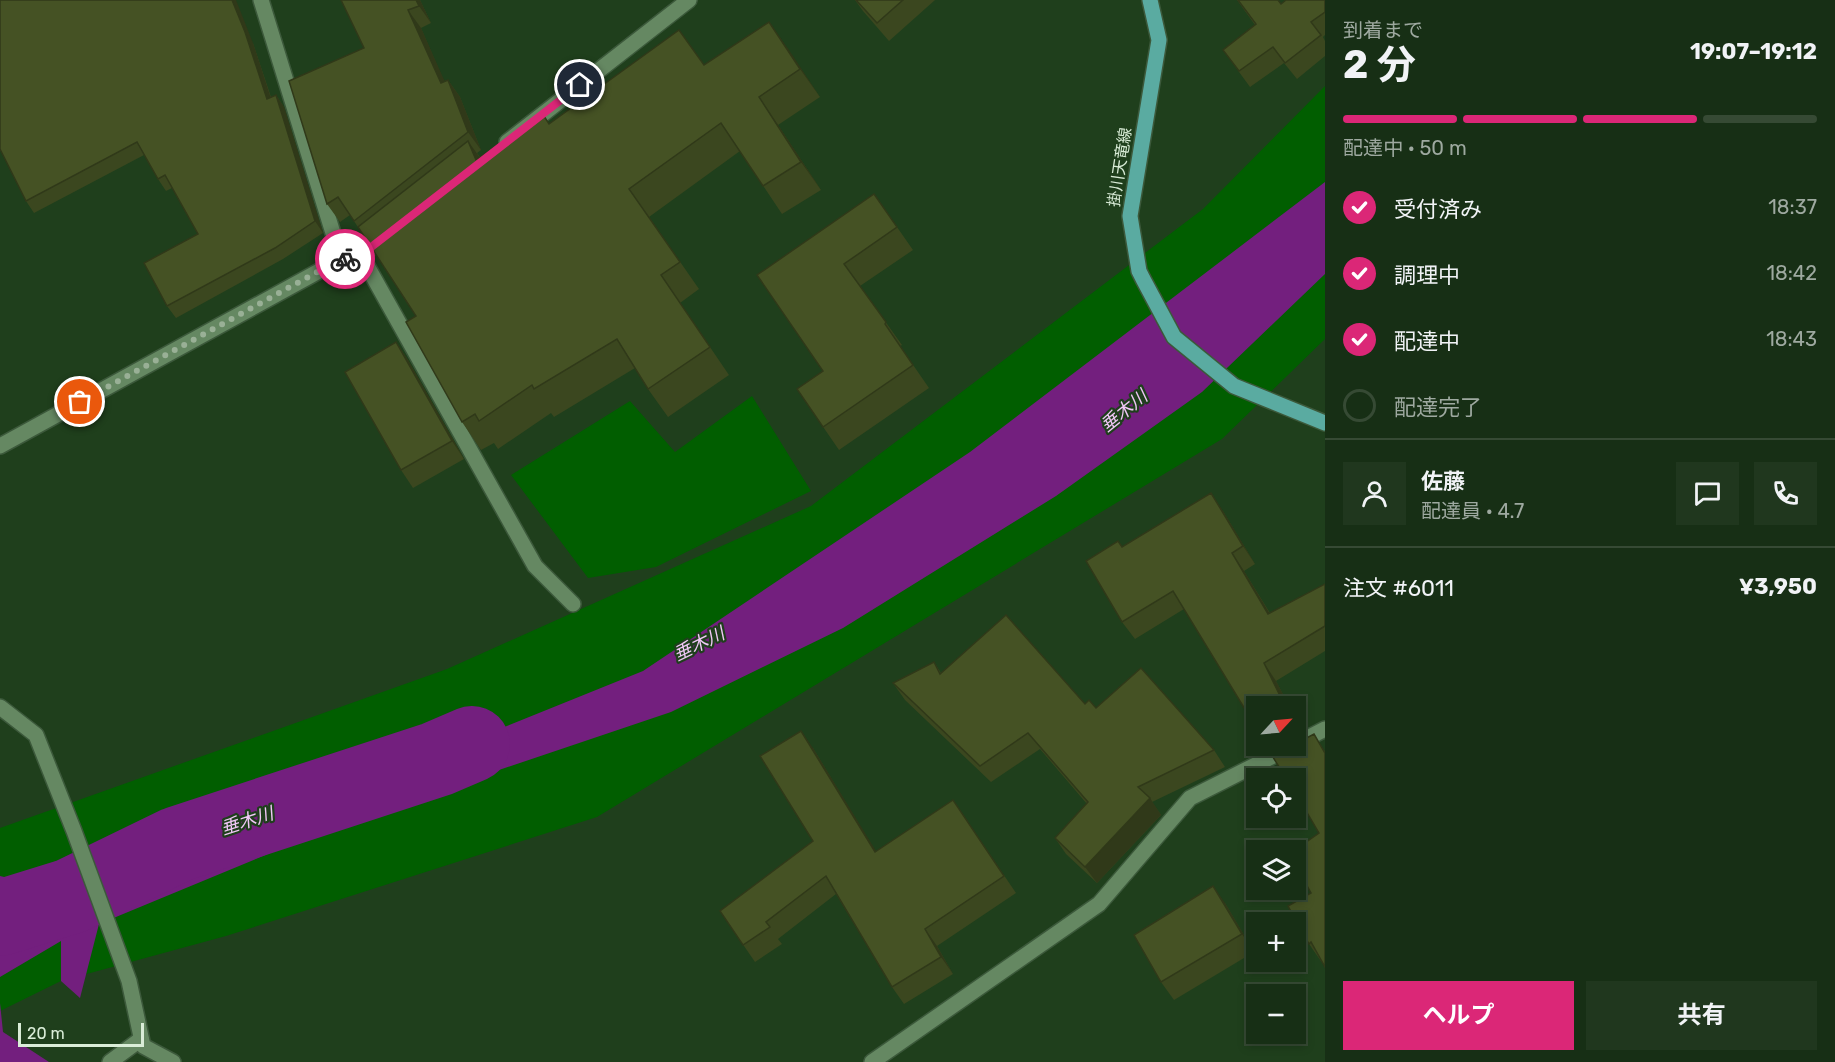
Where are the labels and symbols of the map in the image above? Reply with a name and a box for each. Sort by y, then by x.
pin [554,59,605,110]
street label: 掛川天竜線 [1104,126,1135,208]
courier [315,229,375,289]
pin [54,376,105,427]
water label: 垂木川 [1096,384,1153,437]
water label: 垂木川 [670,621,730,666]
north arrow [1246,696,1306,756]
water label: 垂木川 [218,802,278,840]
scale bar [18,1020,144,1048]

